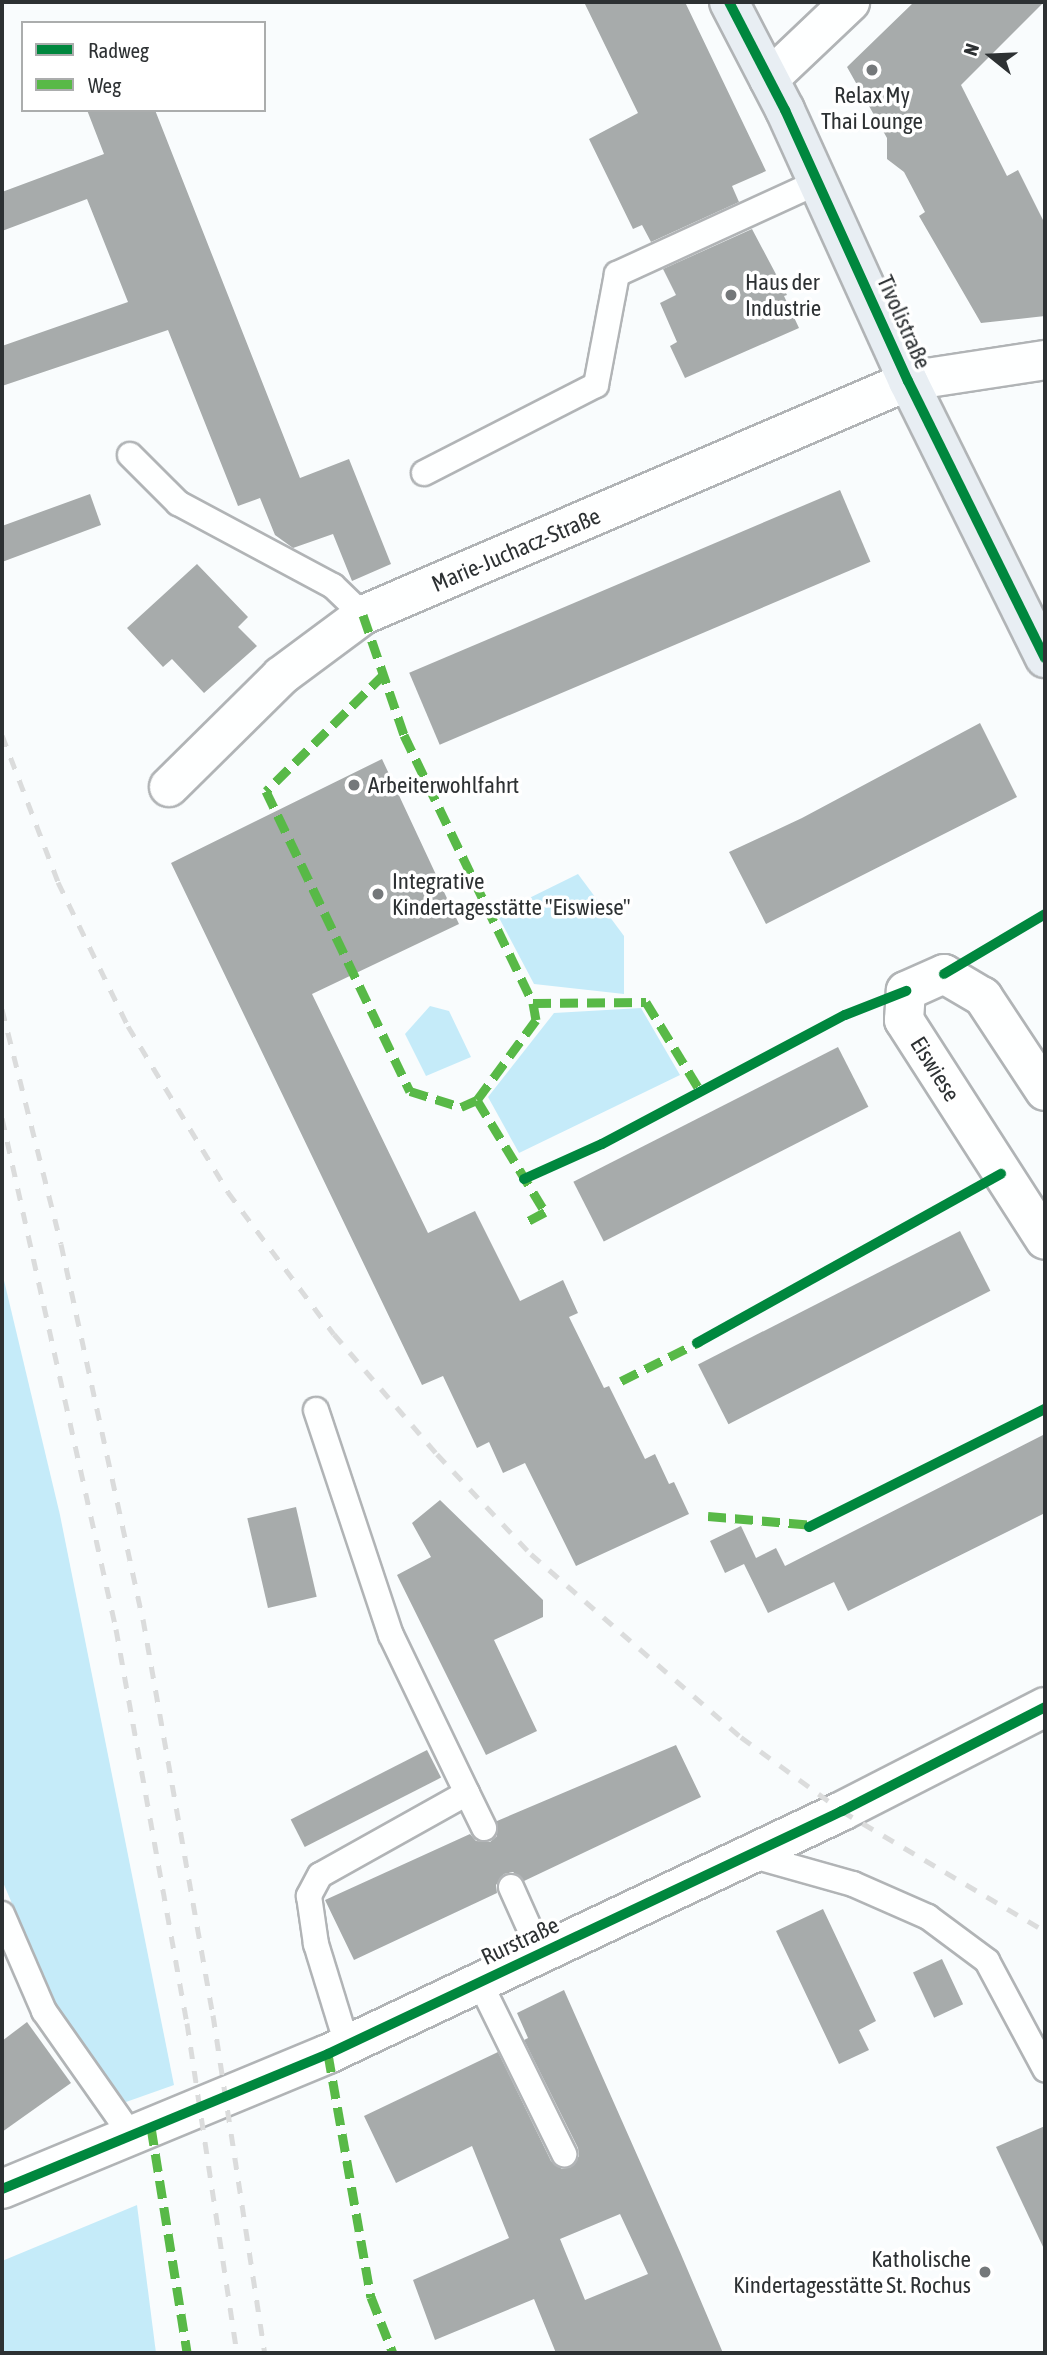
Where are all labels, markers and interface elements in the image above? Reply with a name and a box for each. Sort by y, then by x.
legend [21,21,266,112]
north arrow [956,21,1026,91]
text: Radweg [88,38,149,62]
text: N [959,41,983,58]
marker: Relax My Thai Lounge [864,62,880,78]
text: Weg [88,73,121,97]
place label: Relax My Thai Lounge [821,81,923,135]
place label: Haus der Industrie [745,268,821,322]
street label: Tivolistraße [871,271,937,373]
marker: Haus der Industrie [723,287,739,303]
street label: Marie-Juchacz-Straße [428,502,604,598]
place label: Arbeiterwohlfahrt [368,771,519,799]
marker: Arbeiterwohlfahrt [346,777,362,793]
place label: Integrative Kindertagesstätte "Eiswiese" [392,867,631,921]
marker: Integrative Kindertagesstätte "Eiswiese" [370,886,386,902]
street label: Eiswiese [904,1031,966,1107]
street label: Rurstraße [477,1911,563,1971]
place label: Katholische Kindertagesstätte St. Rochus [733,2245,971,2299]
marker: Katholische Kindertagesstätte St. Rochus [977,2264,993,2280]

